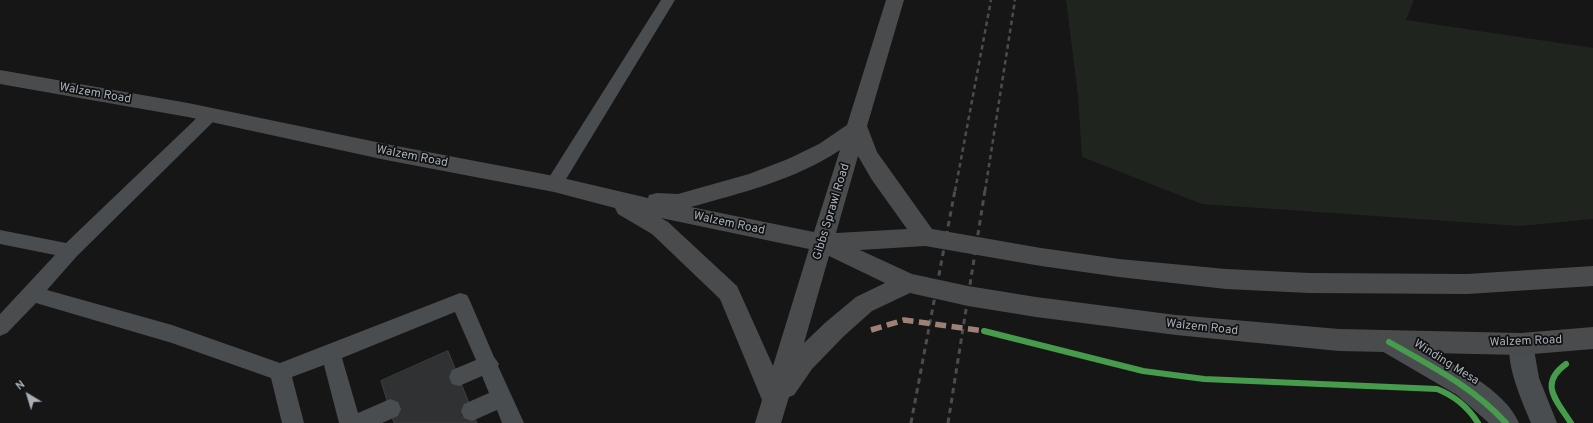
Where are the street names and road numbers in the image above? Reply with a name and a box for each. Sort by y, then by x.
street label: Walzem Road [58,81,132,107]
street label: Walzem Road [375,143,449,171]
street label: Gibbs Sprawl Road [811,162,853,262]
street label: Walzem Road [692,209,766,239]
street label: Walzem Road [1165,317,1239,339]
street label: Walzem Road [1490,334,1562,350]
street label: Winding Mesa [1411,337,1481,389]

